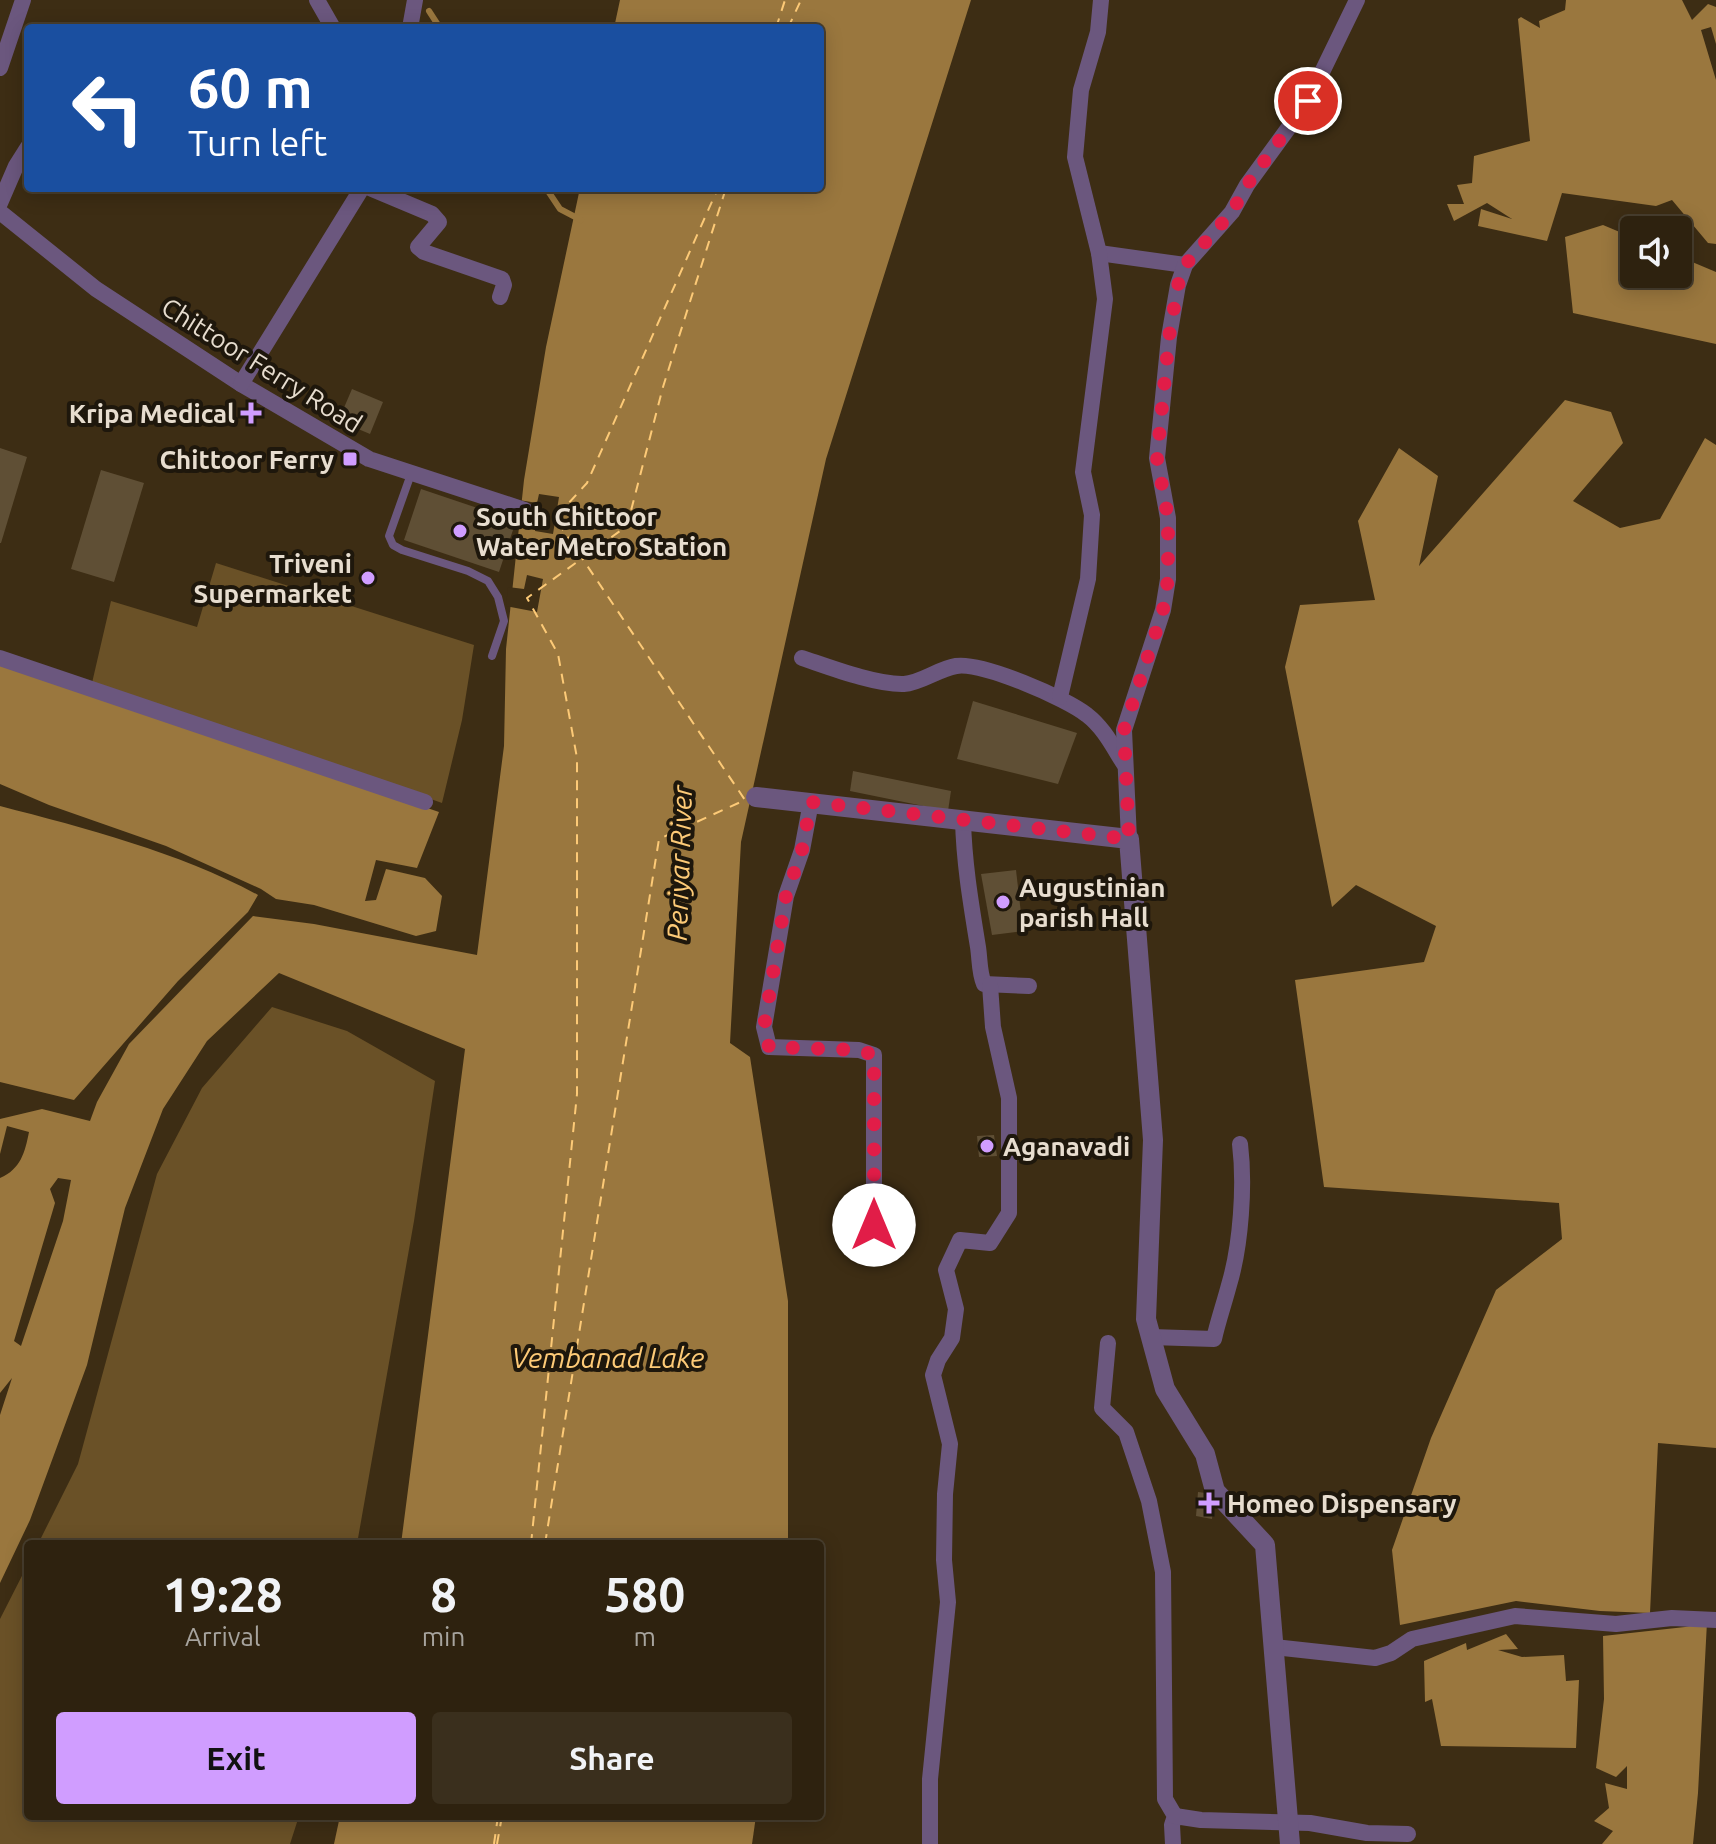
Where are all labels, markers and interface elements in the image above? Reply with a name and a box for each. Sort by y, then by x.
icon: left [56,56,160,160]
text: 60 m [188,56,313,119]
pin [1274,67,1342,135]
icon: arrive [1286,79,1330,123]
text: Turn left [188,122,327,163]
map controls [1620,216,1692,288]
button: sound [1620,216,1692,288]
street label: Chittoor Ferry Road [157,292,367,438]
place label: Kripa Medical [69,399,235,428]
marker: Kripa Medical [242,404,260,422]
place label: Chittoor Ferry [159,445,334,474]
marker: Chittoor Ferry [341,450,359,468]
place label: South Chittoor Water Metro Station [476,502,727,561]
marker: South Chittoor Water Metro Station [451,522,469,540]
place label: Triveni Supermarket [194,549,352,608]
marker: Triveni Supermarket [359,569,377,587]
water label: Periyar River [661,783,697,941]
place label: Augustinian parish Hall [1019,873,1165,932]
marker: Augustinian parish Hall [994,893,1012,911]
place label: Aganavadi [1003,1132,1130,1161]
marker: Aganavadi [978,1137,996,1155]
position arrow [832,1183,916,1267]
water label: Vembanad Lake [512,1342,704,1373]
place label: Homeo Dispensary [1227,1489,1457,1518]
marker: Homeo Dispensary [1198,1492,1220,1514]
text: 19:28 [163,1567,283,1621]
text: 8 [430,1567,457,1621]
text: 580 [604,1567,685,1621]
text: Arrival [185,1622,261,1651]
text: min [422,1622,465,1651]
text: m [633,1622,656,1651]
button: Exit [56,1712,416,1804]
button: Share [432,1712,792,1804]

